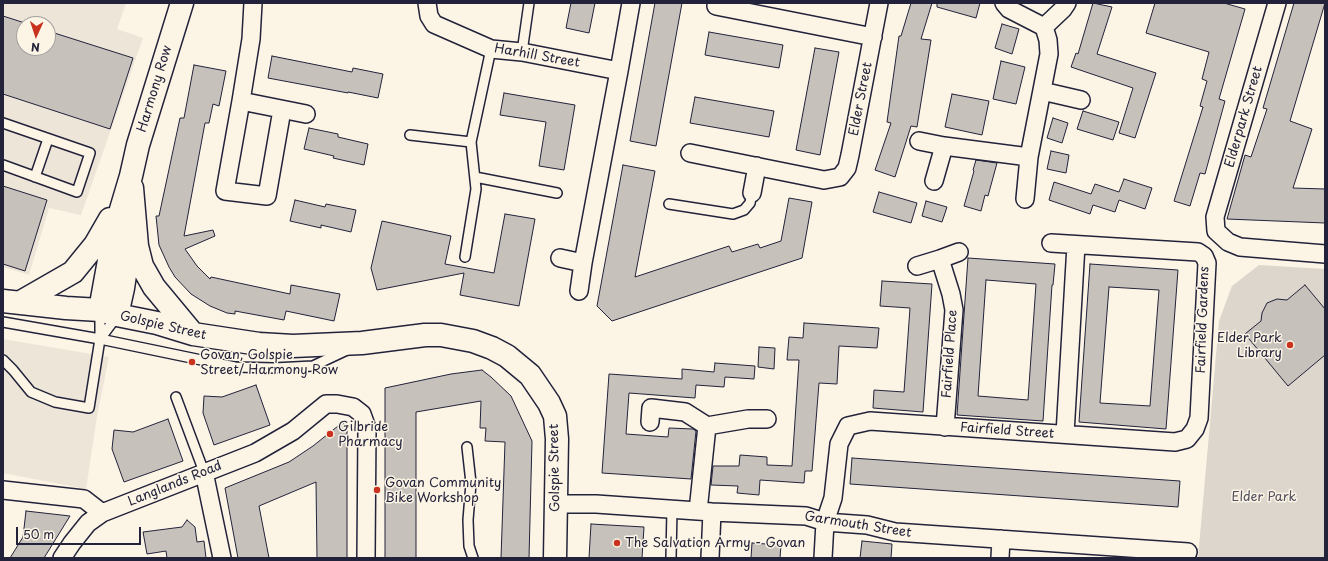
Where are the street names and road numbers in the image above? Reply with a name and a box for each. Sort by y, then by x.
street label: Harhill Street [493,41,581,71]
street label: Harmony Row [134,44,176,134]
street label: Elder Street [846,61,876,137]
street label: Elderpark Street [1222,65,1266,169]
street label: Fairfield Gardens [1193,266,1213,374]
street label: Golspie Street [118,308,208,344]
street label: Fairfield Place [939,309,961,399]
street label: Fairfield Street [959,420,1055,442]
street label: Golspie Street [546,424,564,512]
street label: Langlands Road [126,458,224,510]
street label: Garmouth Street [803,509,913,541]

